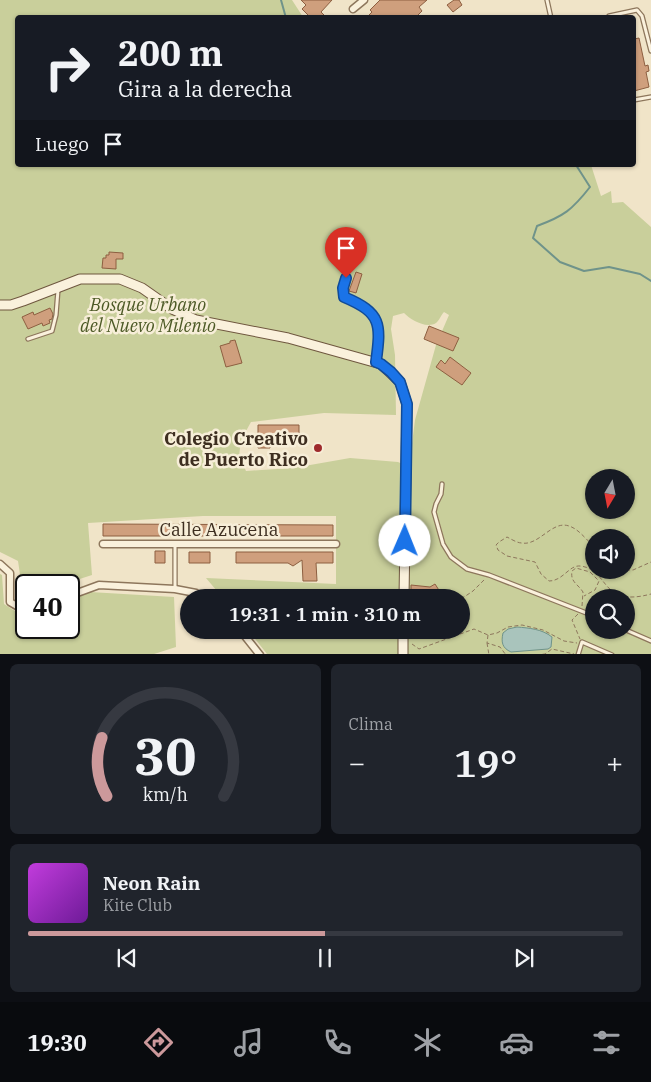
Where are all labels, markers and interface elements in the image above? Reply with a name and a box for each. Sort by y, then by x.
text: 200 m [118,30,223,76]
icon: right [35,35,100,100]
text: Gira a la derecha [118,74,292,103]
icon: arrive [99,130,127,158]
text: Luego [35,132,89,156]
pin [325,227,367,278]
icon: arrive [332,234,360,262]
park label: Bosque Urbano del Nuevo Milenio [80,293,216,337]
place label: Colegio Creativo de Puerto Rico [164,427,308,471]
marker: Colegio Creativo de Puerto Rico [312,442,324,454]
north arrow [585,469,635,519]
map controls [585,469,635,639]
position arrow [378,514,430,566]
street label: Calle Azucena [160,518,279,541]
button: sound [585,529,635,579]
speed limit sign: 40 [15,574,80,639]
button: search [585,589,635,639]
text: 19:31 · 1 min · 310 m [229,602,421,626]
text: Clima [349,714,393,734]
text: 30 [134,722,196,789]
text: 19° [454,738,517,787]
text: − [349,744,365,781]
text: + [606,744,623,781]
text: km/h [143,783,188,806]
text: Neon Rain [103,871,200,895]
text: Kite Club [103,895,172,915]
icon: previous [113,944,141,972]
icon: pause [311,944,339,972]
icon: next [510,944,538,972]
icon: directions [141,1025,176,1060]
icon: music [231,1025,266,1060]
icon: phone [320,1025,355,1060]
icon: climate [410,1025,445,1060]
icon: car [499,1025,534,1060]
icon: filters [589,1025,624,1060]
text: 19:30 [27,1028,87,1057]

